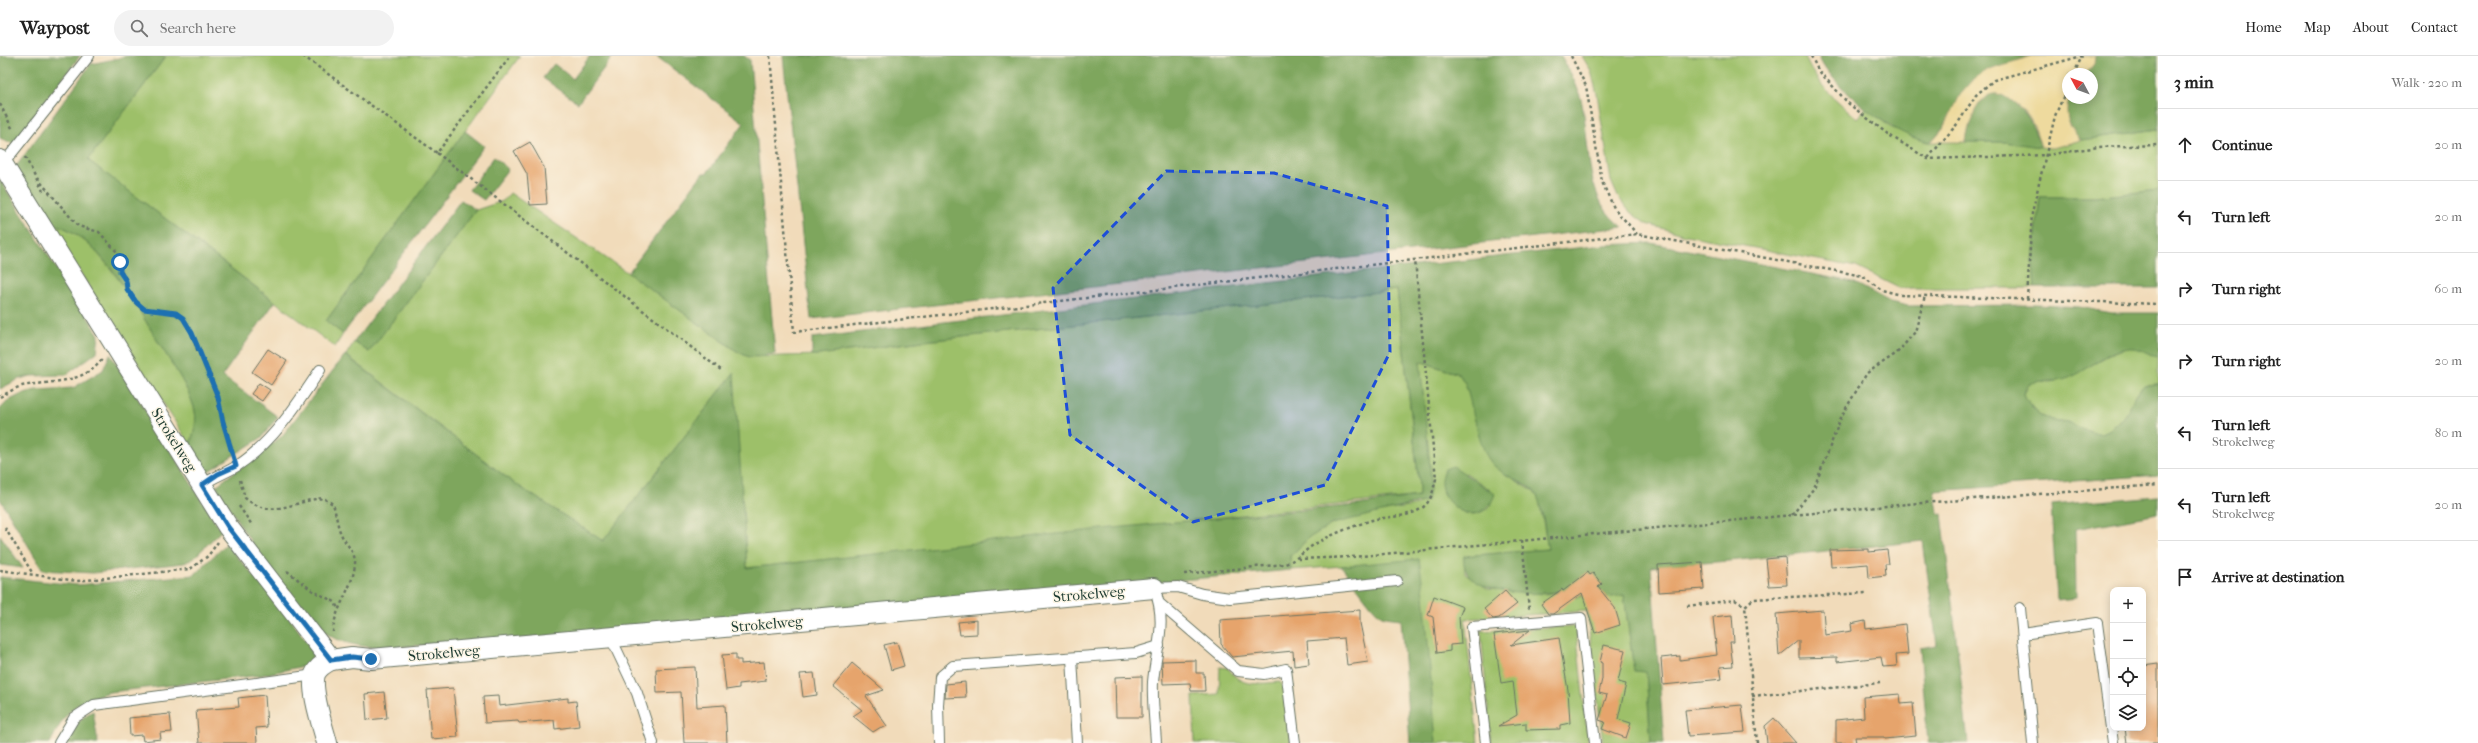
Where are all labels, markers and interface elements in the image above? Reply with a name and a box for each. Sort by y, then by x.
search box [114,10,394,46]
text: Waypost [20,17,90,39]
icon: search [128,17,150,39]
text: Search here [160,19,236,37]
text: Home [2245,19,2282,36]
text: Map [2304,19,2331,36]
text: About [2353,19,2389,36]
text: Contact [2411,19,2458,36]
north arrow [2062,68,2098,104]
text: 3 min [2174,72,2214,92]
text: Walk · 220 m [2391,75,2462,90]
icon: ahead [2174,134,2196,156]
text: Continue [2212,136,2272,154]
text: 20 m [2435,137,2462,152]
icon: left [2174,206,2196,228]
text: Turn left [2212,208,2270,226]
text: 20 m [2435,209,2462,224]
route start [111,253,129,271]
icon: right [2174,278,2196,300]
text: Turn right [2212,280,2281,298]
text: 60 m [2434,281,2462,296]
icon: right [2174,350,2196,372]
text: Turn right [2212,352,2281,370]
text: 20 m [2435,353,2462,368]
street label: Strokelweg [147,405,201,476]
text: Turn left [2212,416,2270,434]
icon: left [2174,422,2196,444]
text: 80 m [2435,425,2462,440]
text: Strokelweg [2212,434,2274,449]
text: Turn left [2212,488,2270,506]
icon: left [2174,494,2196,516]
text: 20 m [2435,497,2462,512]
text: Strokelweg [2212,506,2274,521]
icon: arrive [2174,566,2196,588]
text: Arrive at destination [2212,568,2344,586]
street label: Strokelweg [1052,582,1127,606]
map controls [2110,587,2146,731]
button: + [2110,587,2146,623]
street label: Strokelweg [730,612,805,636]
button: − [2110,623,2146,659]
street label: Strokelweg [407,641,482,665]
route end [362,650,380,668]
button: locate [2110,659,2146,695]
button: layers [2110,695,2146,731]

